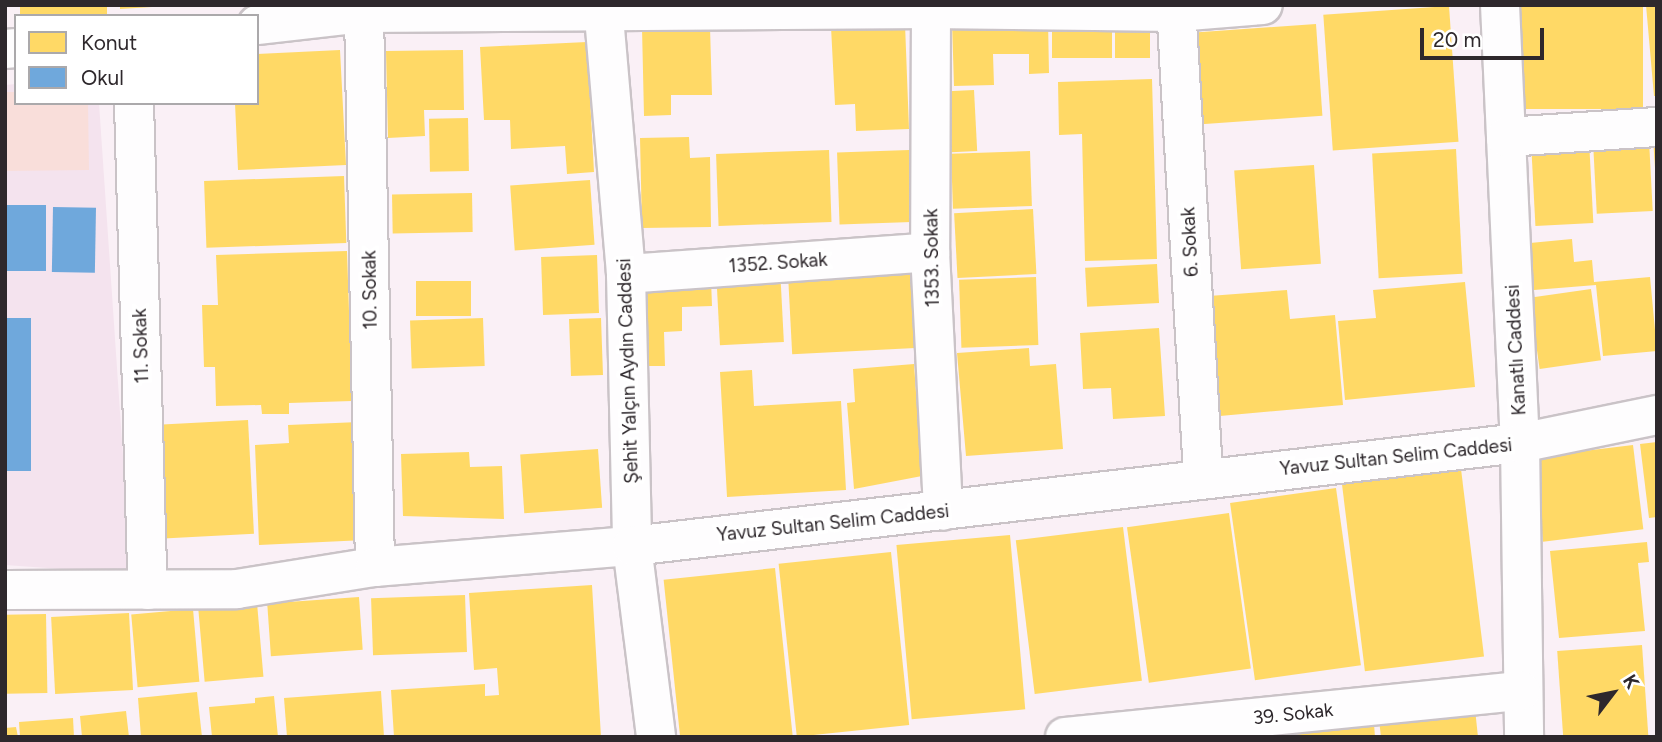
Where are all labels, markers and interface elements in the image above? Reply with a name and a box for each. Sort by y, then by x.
legend [14,14,259,105]
scale bar [1424,14,1548,58]
text: 20 m [1433,27,1481,52]
text: Konut [81,30,137,55]
text: Okul [81,65,124,90]
street label: 6. Sokak [1177,206,1203,278]
street label: 1353. Sokak [920,208,944,308]
street label: 1352. Sokak [728,248,828,278]
street label: 10. Sokak [358,250,382,330]
street label: Şehit Yalçın Aydın Caddesi [613,258,643,484]
street label: Kanatlı Caddesi [1501,284,1531,416]
street label: 11. Sokak [128,308,154,384]
street label: Yavuz Sultan Selim Caddesi [1279,433,1513,481]
street label: Yavuz Sultan Selim Caddesi [716,499,950,547]
north arrow [1578,658,1648,728]
text: K [1618,670,1644,693]
street label: 39. Sokak [1252,698,1334,730]

